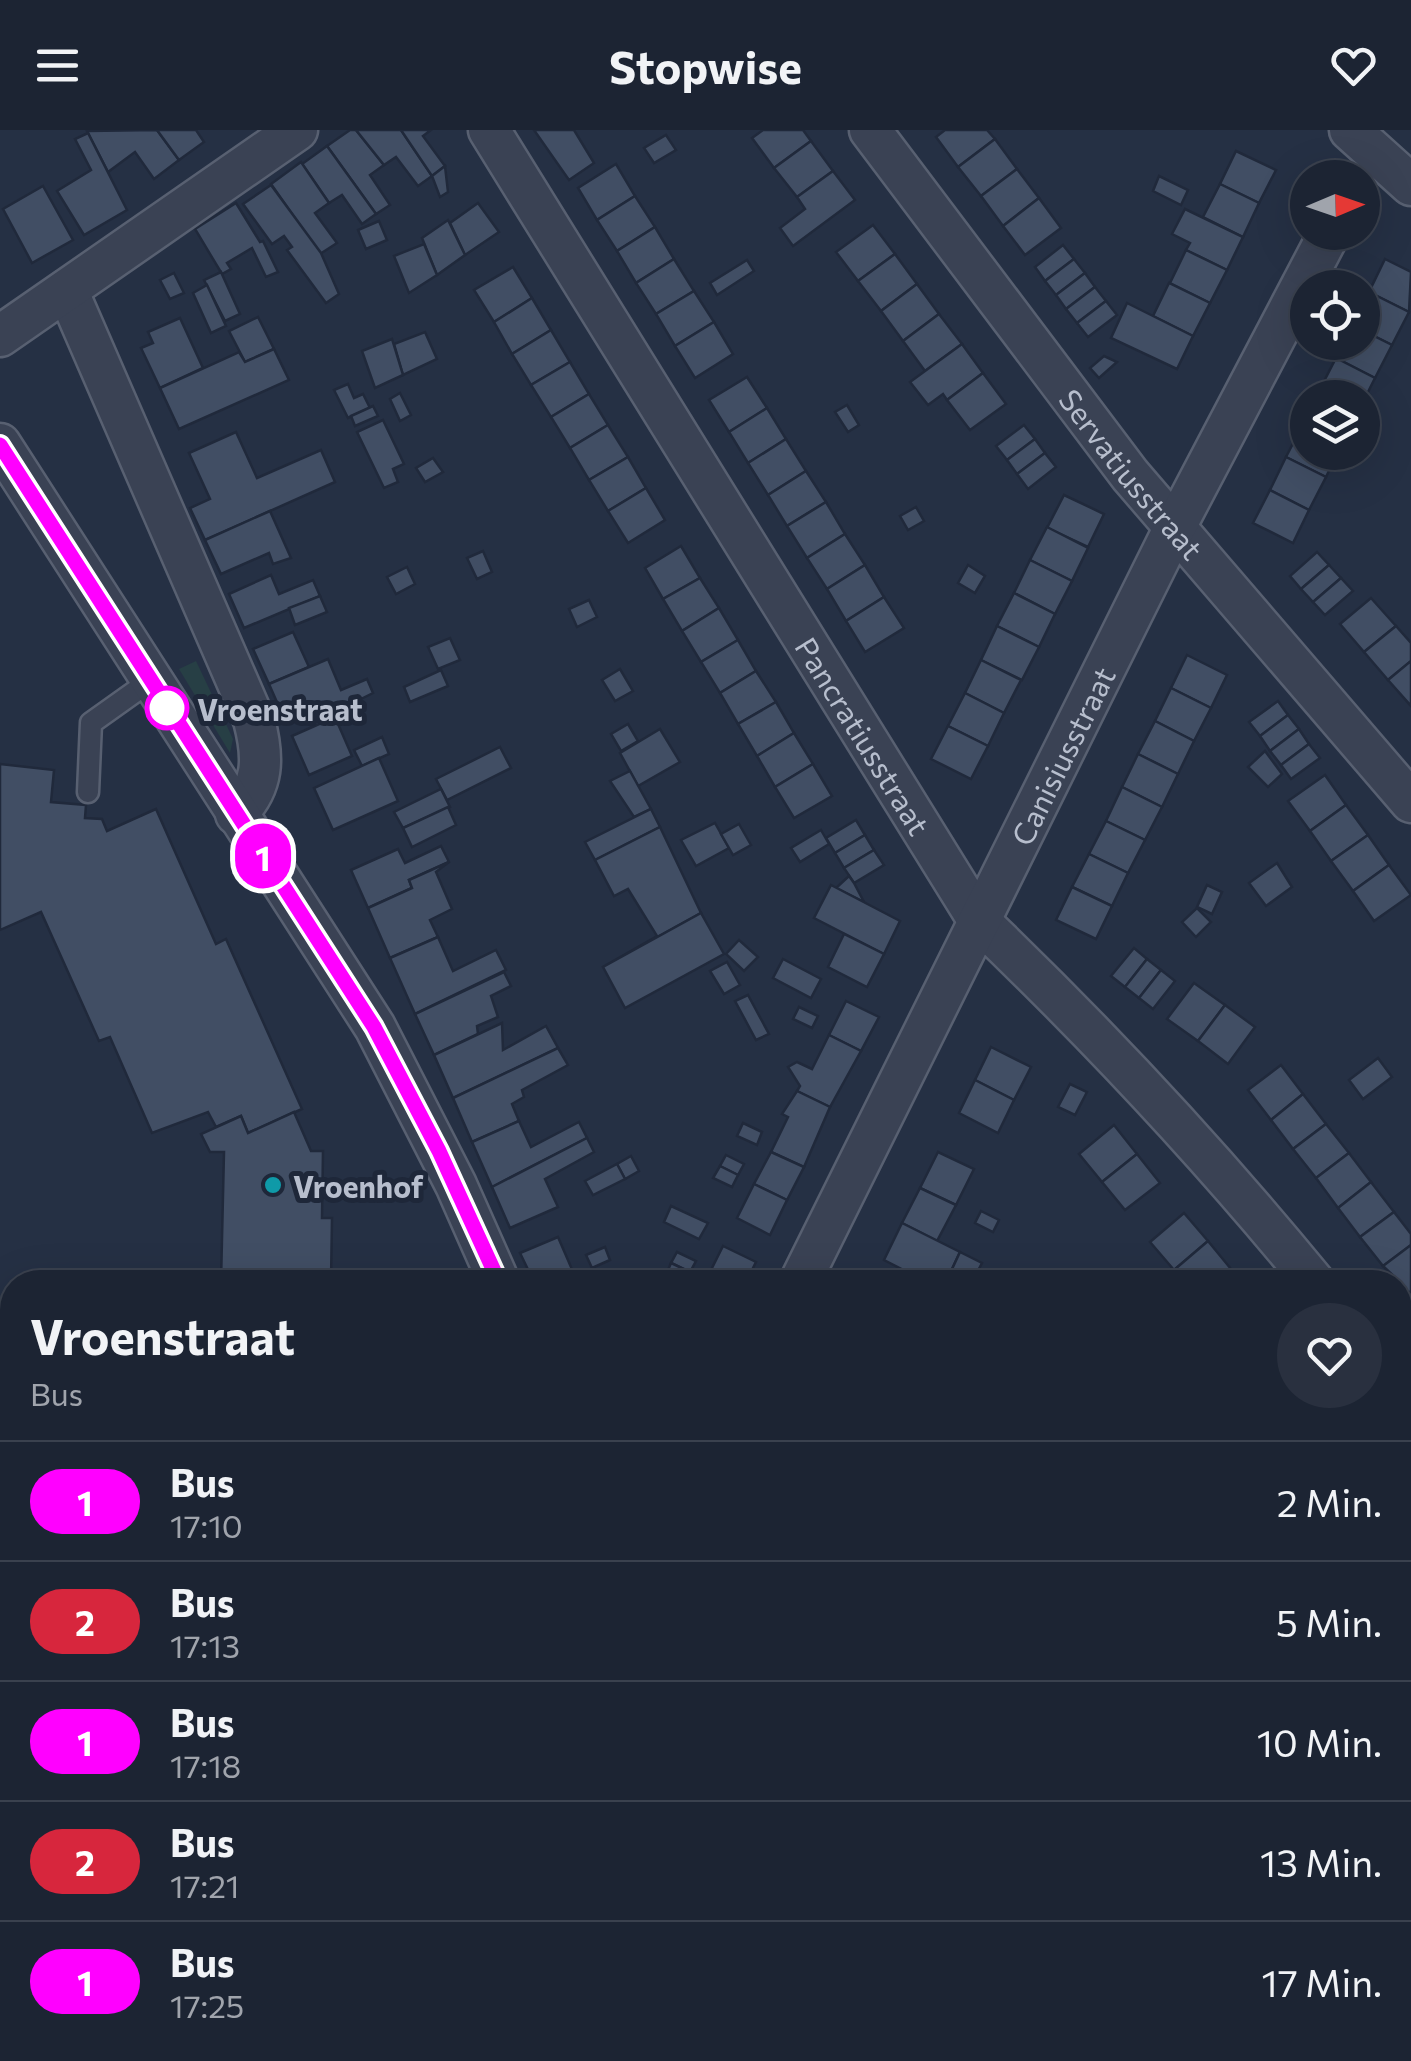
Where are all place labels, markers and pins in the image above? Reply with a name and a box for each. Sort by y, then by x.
marker: Vroenstraat [146,687,188,729]
place label: Vroenstraat [197,690,363,727]
place label: Vroenhof [293,1167,424,1204]
marker: Vroenhof [262,1174,284,1196]

